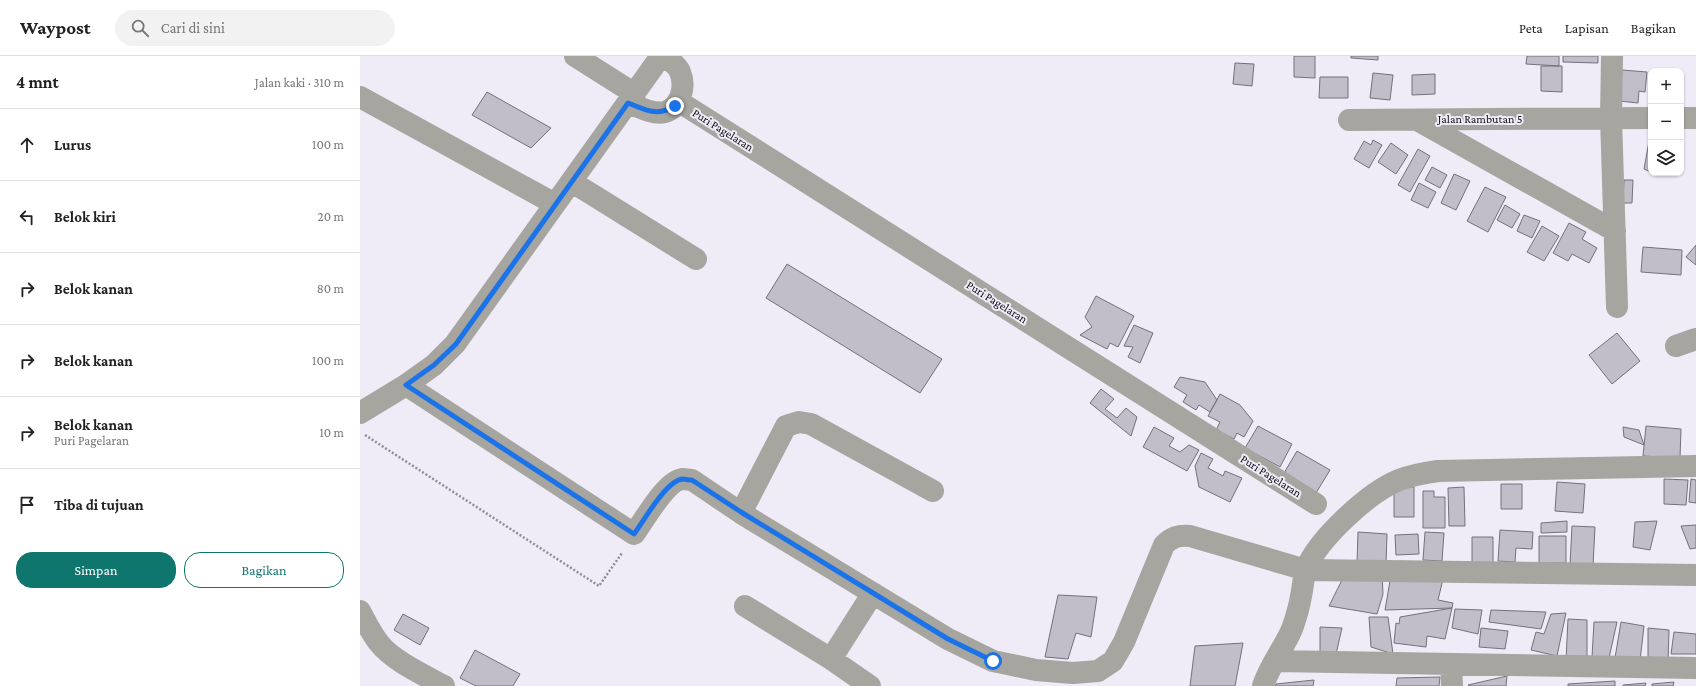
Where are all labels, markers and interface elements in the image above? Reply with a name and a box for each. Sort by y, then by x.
search box [115,10,395,46]
text: Waypost [20,17,91,38]
icon: search [129,17,151,39]
text: Cari di sini [161,20,225,36]
text: Peta [1519,20,1543,36]
text: Lapisan [1565,20,1609,36]
text: Bagikan [1631,20,1676,36]
map controls [1648,68,1684,176]
button: + [1648,68,1684,104]
text: 4 mnt [16,73,59,92]
text: Jalan kaki · 310 m [255,75,344,90]
route end [666,97,684,115]
button: − [1648,104,1684,140]
street label: Puri Pagelaran [690,106,757,155]
street label: Jalan Rambutan 5 [1437,112,1522,126]
icon: ahead [16,134,38,156]
text: Lurus [54,137,91,153]
text: 100 m [312,137,344,152]
button: layers [1648,140,1684,176]
icon: left [16,206,38,228]
text: Belok kiri [54,209,116,225]
text: 20 m [318,209,344,224]
icon: right [16,278,38,300]
street label: Puri Pagelaran [964,278,1031,327]
text: Belok kanan [54,281,133,297]
text: 80 m [317,281,344,296]
icon: right [16,350,38,372]
text: Belok kanan [54,353,133,369]
text: 100 m [312,353,344,368]
text: Belok kanan [54,417,133,433]
icon: right [16,422,38,444]
text: 10 m [319,425,344,440]
text: Puri Pagelaran [54,433,129,448]
street label: Puri Pagelaran [1238,452,1305,501]
icon: arrive [16,494,38,516]
text: Tiba di tujuan [54,497,144,513]
button: Simpan [16,552,176,588]
button: Bagikan [184,552,344,588]
route start [984,652,1002,670]

